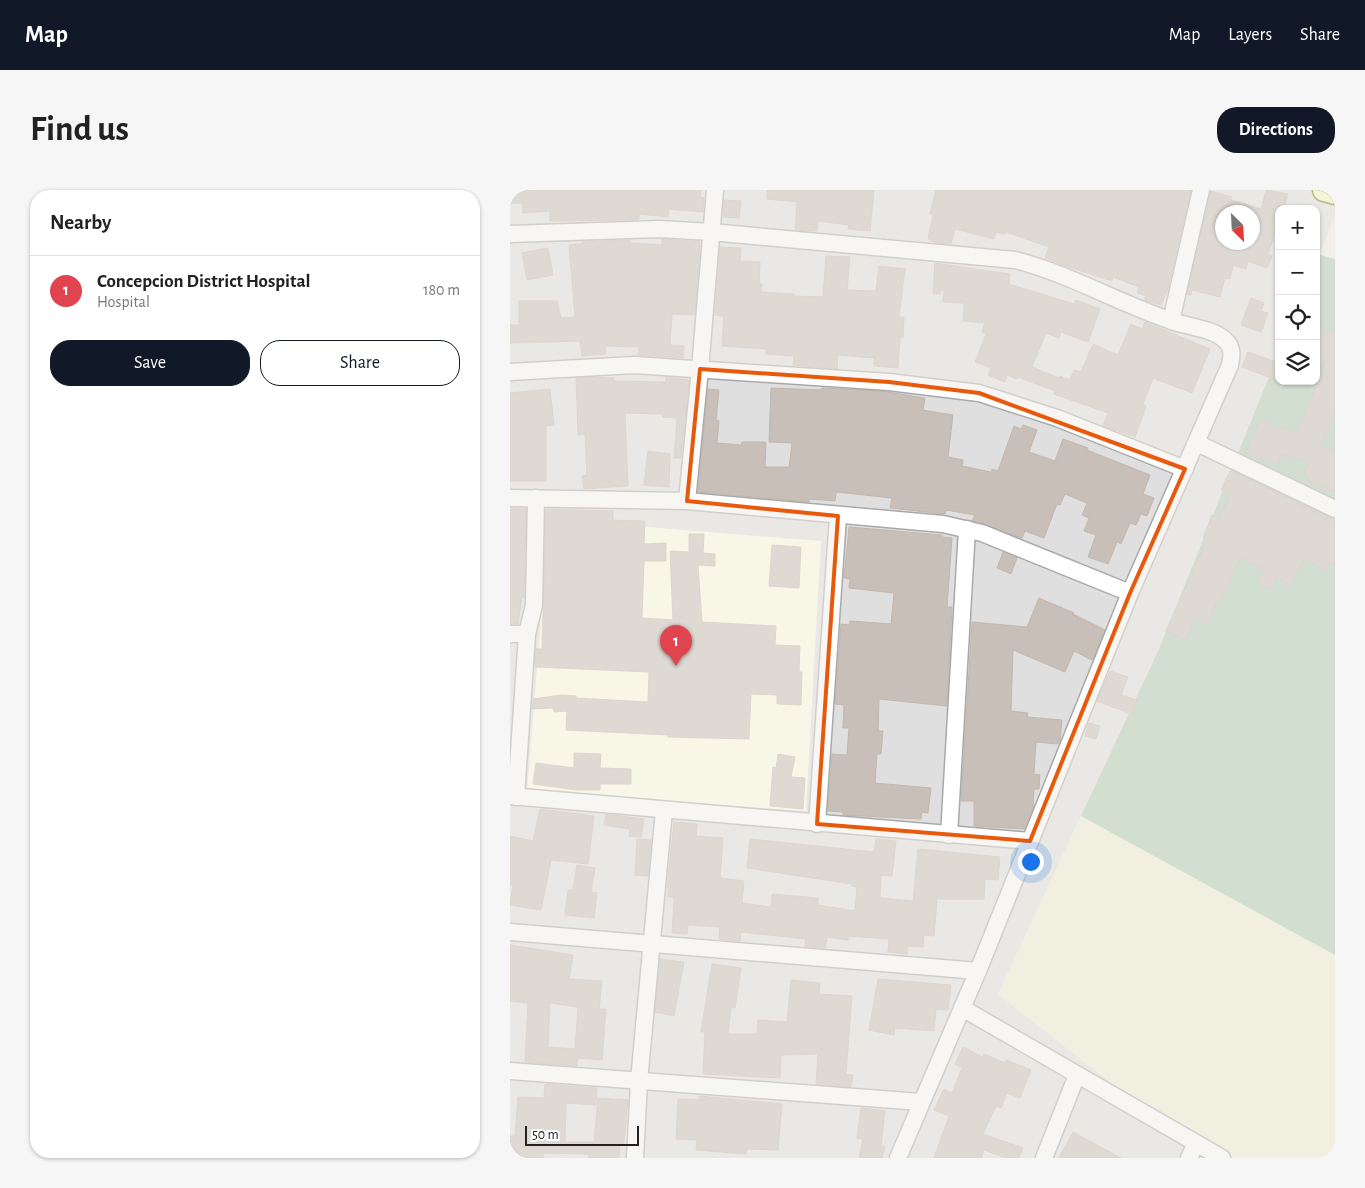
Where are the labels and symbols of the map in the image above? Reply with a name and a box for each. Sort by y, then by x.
north arrow [1215,205,1260,250]
pin: 1 [660,625,692,666]
your location [1018,849,1044,875]
scale bar [525,1123,639,1146]

